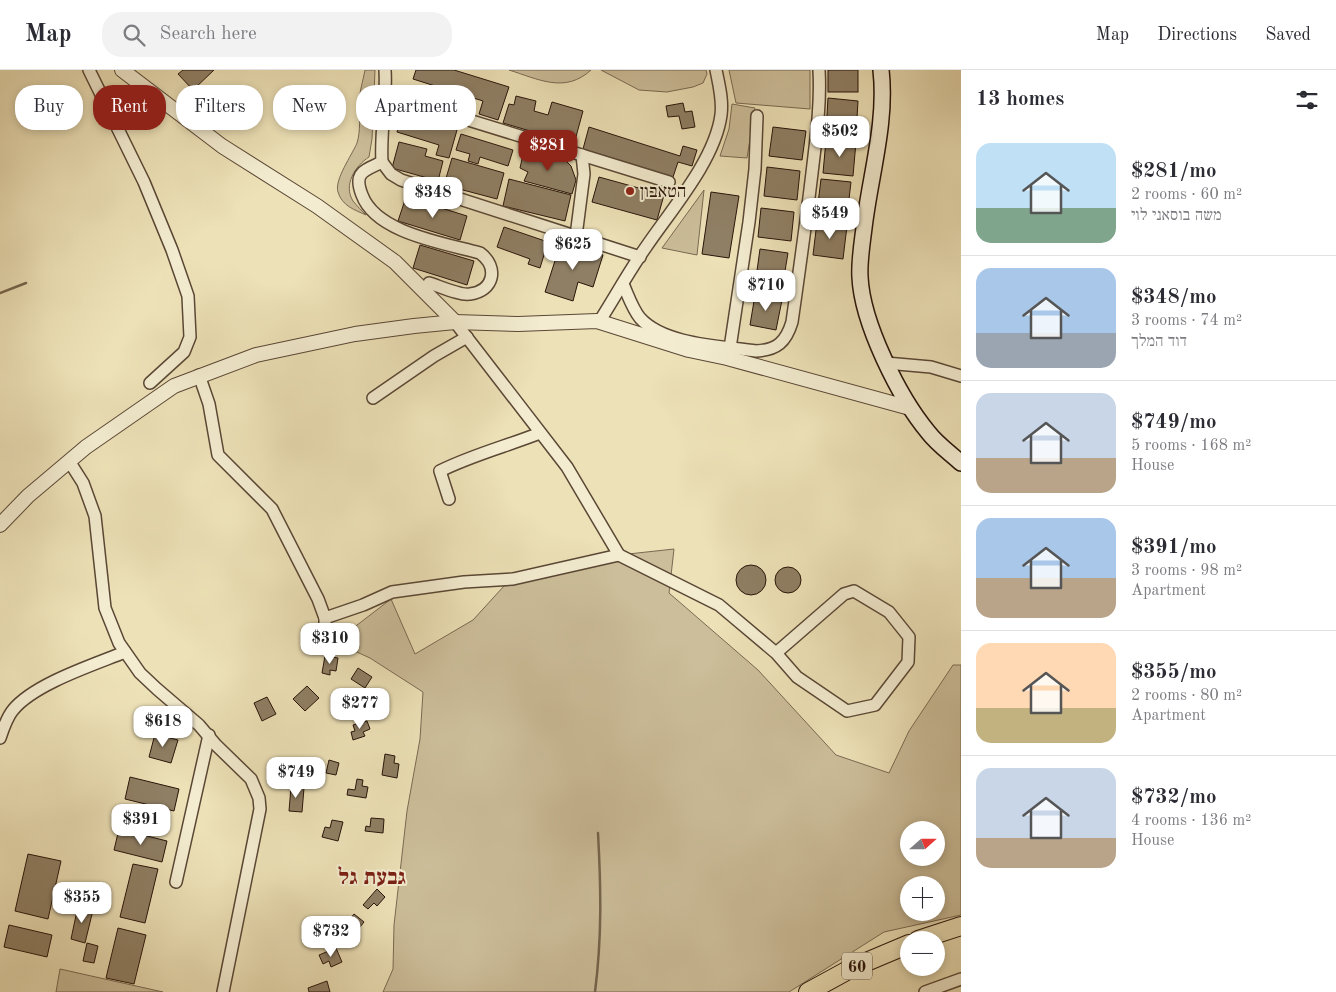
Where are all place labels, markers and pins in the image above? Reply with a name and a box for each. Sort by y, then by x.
pin: $502 [810,116,870,158]
pin: $281 [518,129,578,172]
pin: $348 [403,176,463,219]
place label: הטאבון [640,183,686,201]
marker: הטאבון [624,185,636,197]
pin: $549 [800,198,860,240]
pin: $625 [543,228,603,271]
pin: $710 [736,270,796,312]
pin: $310 [300,622,360,665]
pin: $277 [330,688,390,730]
pin: $618 [133,706,193,748]
pin: $749 [266,756,326,799]
pin: $391 [111,804,171,846]
pin: $355 [52,882,112,924]
pin: $732 [301,916,361,958]

